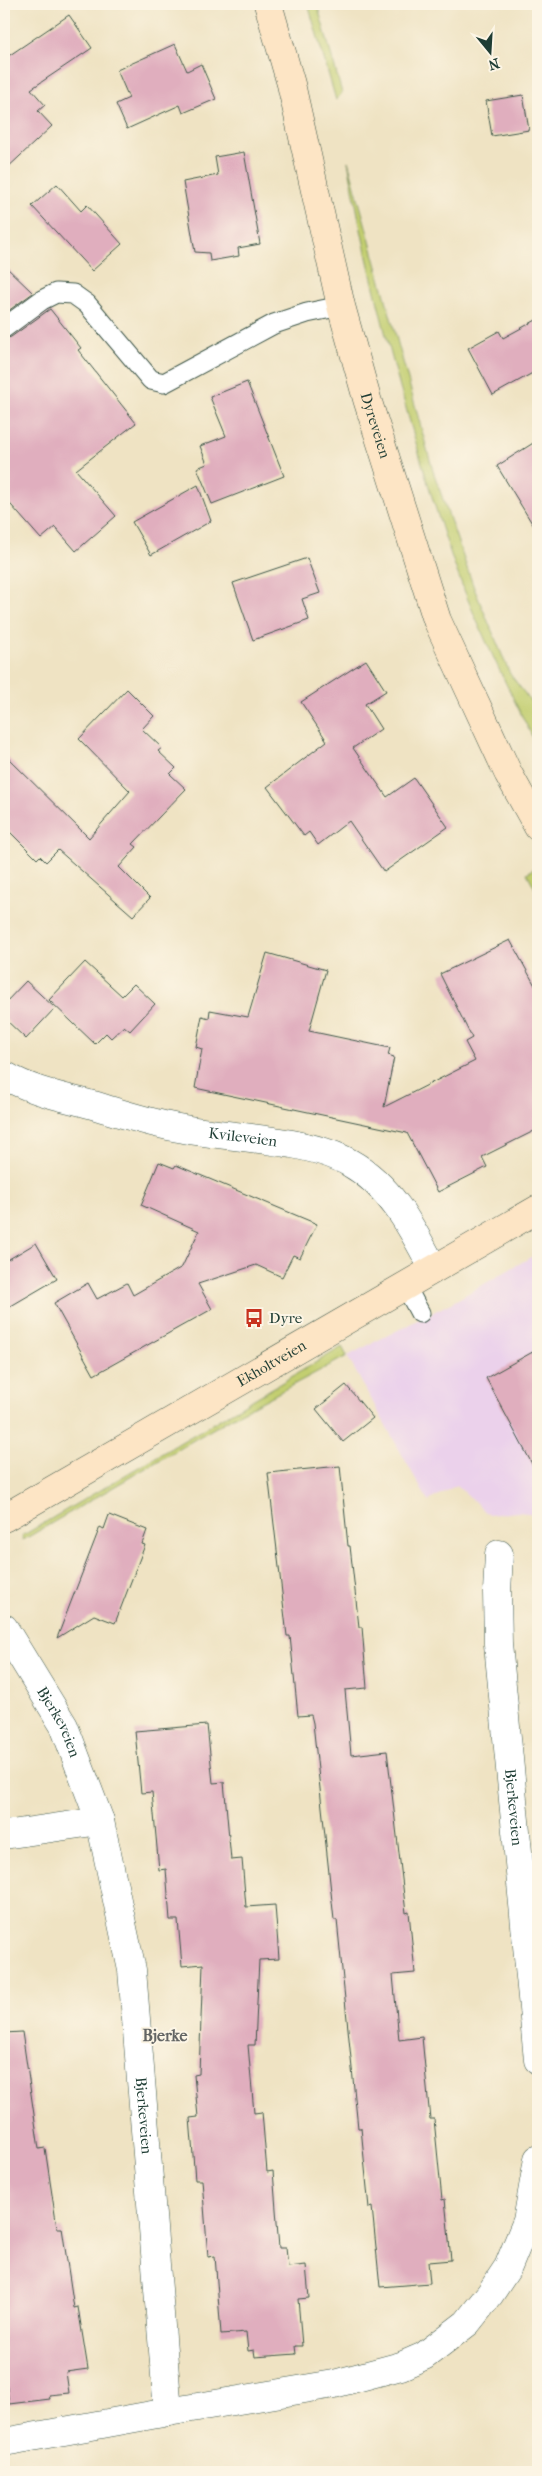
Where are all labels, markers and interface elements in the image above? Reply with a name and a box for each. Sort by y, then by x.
north arrow [464,28,514,78]
text: N [486,54,502,74]
street label: Dyreveien [357,390,394,461]
street label: Kvileveien [208,1124,279,1150]
bus stop icon: Dyre [243,1307,265,1329]
place label: Dyre [269,1309,303,1327]
street label: Ekholtveien [233,1336,310,1390]
street label: Bjerkeveien [33,1683,84,1760]
street label: Bjerkeveien [501,1768,526,1847]
district label: Bjerke [143,2026,188,2045]
street label: Bjerkeveien [132,2076,156,2155]

